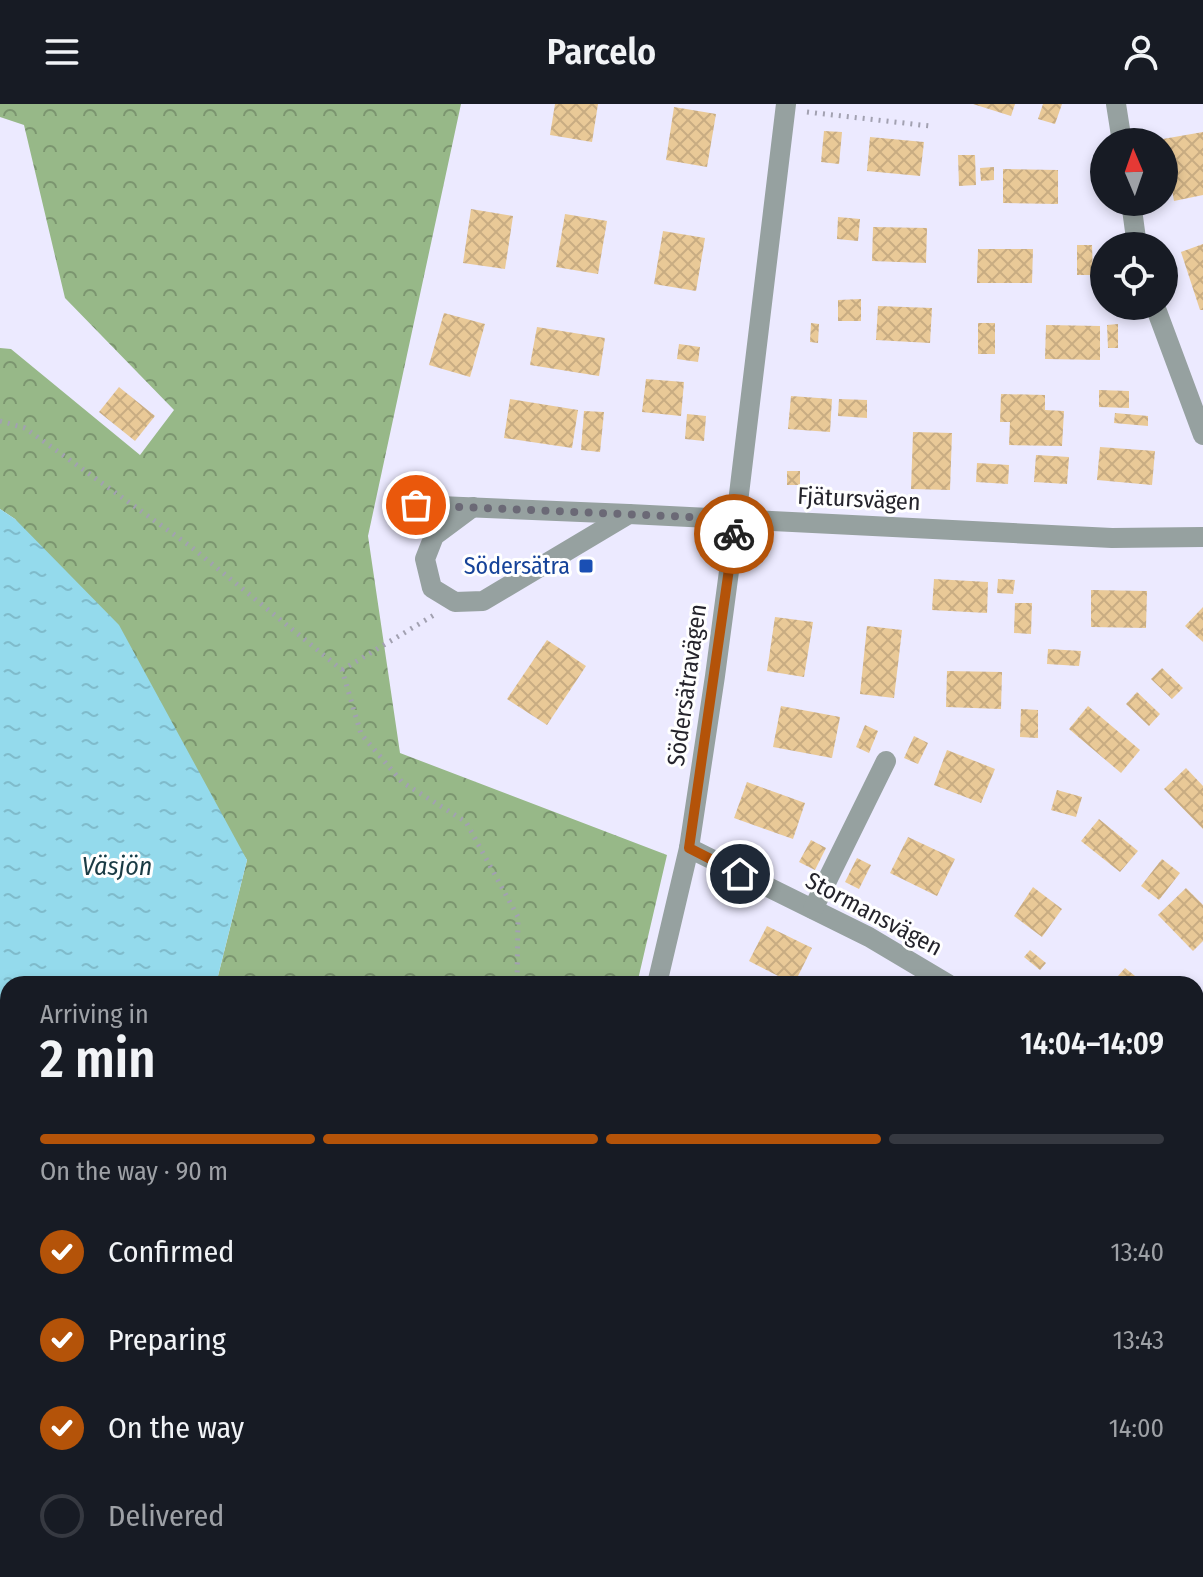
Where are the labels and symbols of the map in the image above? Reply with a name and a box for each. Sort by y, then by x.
north arrow [1090,128,1178,216]
pin [382,471,450,539]
street label: Fjätursvägen [797,482,921,516]
courier [694,494,774,574]
place label: Södersätra [464,552,570,580]
marker: Södersätra [577,557,595,575]
street label: Södersätravägen [662,602,712,768]
pin [706,840,774,908]
water label: Väsjön [82,851,152,882]
street label: Stormansvägen [801,866,947,962]

